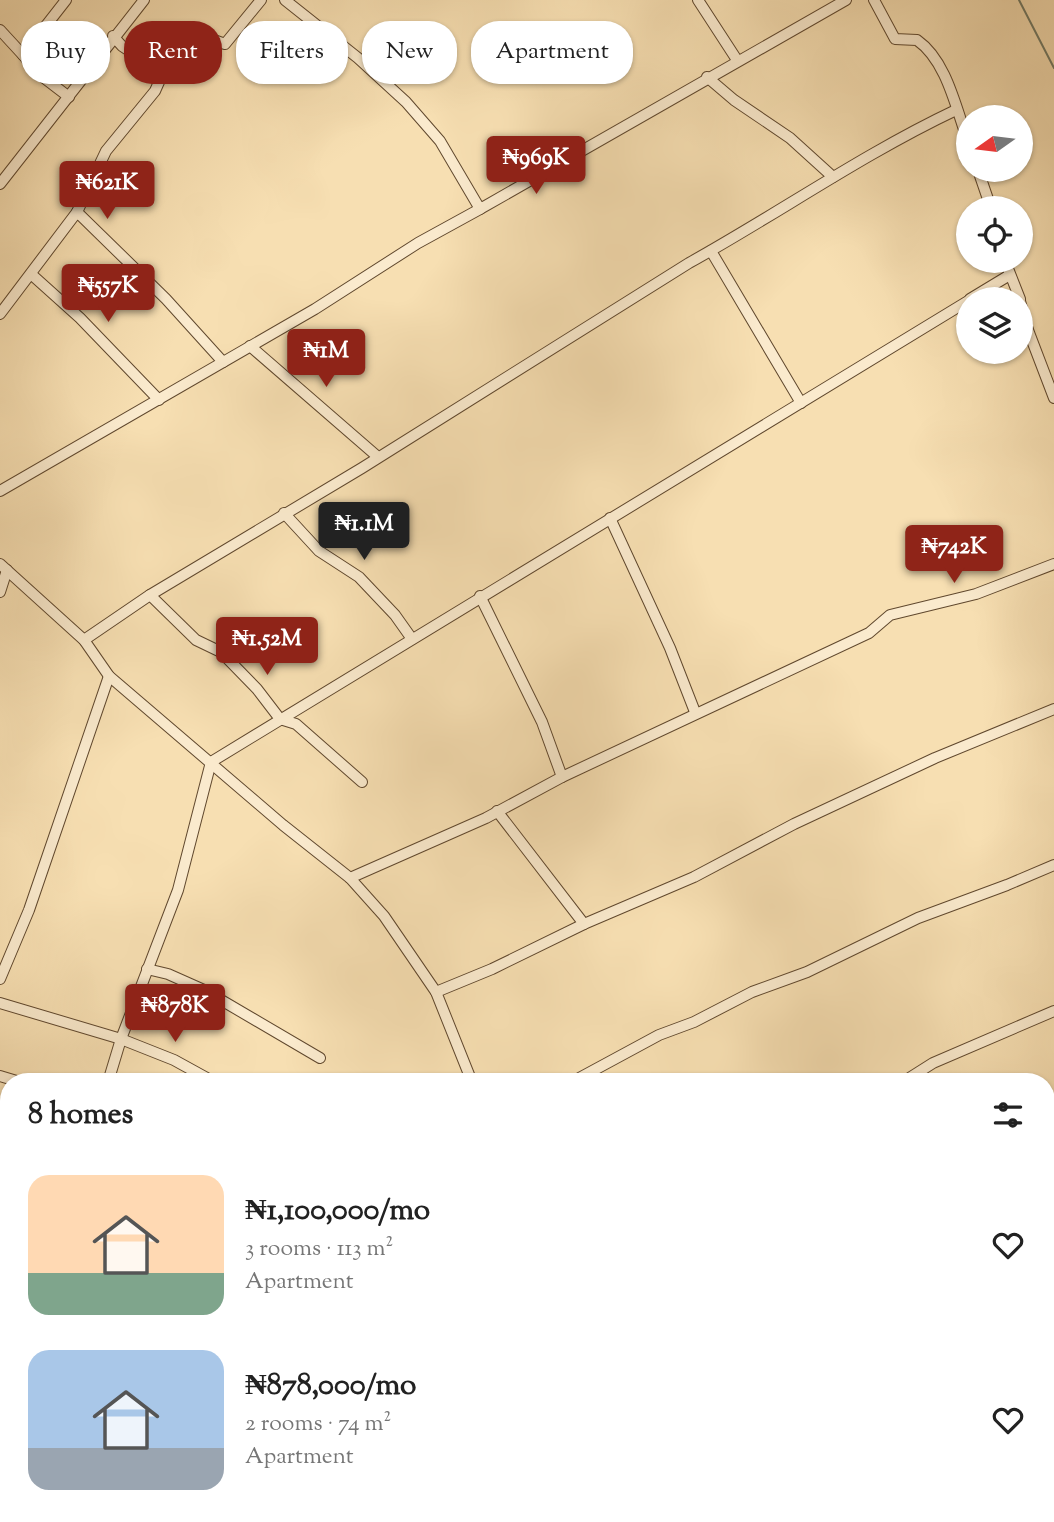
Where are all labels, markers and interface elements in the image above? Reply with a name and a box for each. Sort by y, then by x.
chip: Buy [21,21,110,84]
chip: Rent [124,21,222,84]
chip: Filters [236,21,348,84]
chip: New [362,21,457,84]
chip: Apartment [471,21,633,84]
north arrow [956,105,1032,182]
map controls [956,105,1033,364]
pin: ₦969K [487,136,585,196]
text: ₦969K [502,142,570,175]
pin: ₦621K [58,162,156,221]
text: ₦621K [75,167,139,200]
button: locate [956,196,1033,273]
pin: ₦557K [59,264,157,324]
text: ₦557K [78,270,138,303]
button: layers [956,287,1033,364]
pin: ₦1M [292,330,360,389]
text: ₦1M [303,335,349,368]
pin: ₦1.1M [315,503,413,562]
text: ₦1.1M [334,508,394,541]
pin: ₦742K [905,526,1003,585]
text: ₦742K [921,531,987,564]
pin: ₦1.52M [210,618,324,677]
text: ₦1.52M [232,623,302,656]
pin: ₦878K [126,984,224,1044]
text: ₦878K [141,990,209,1023]
text: 8 homes [28,1094,133,1137]
icon: filters [989,1096,1027,1134]
text: ₦1,100,000/mo [245,1190,430,1233]
icon: home [84,1203,168,1287]
icon: heart [989,1226,1027,1264]
text: 3 rooms · 113 m² [245,1233,393,1266]
text: Apartment [245,1266,354,1299]
text: ₦878,000/mo [245,1365,416,1408]
icon: home [84,1378,168,1462]
icon: heart [989,1401,1027,1439]
text: 2 rooms · 74 m² [245,1408,391,1441]
text: Apartment [245,1441,354,1474]

